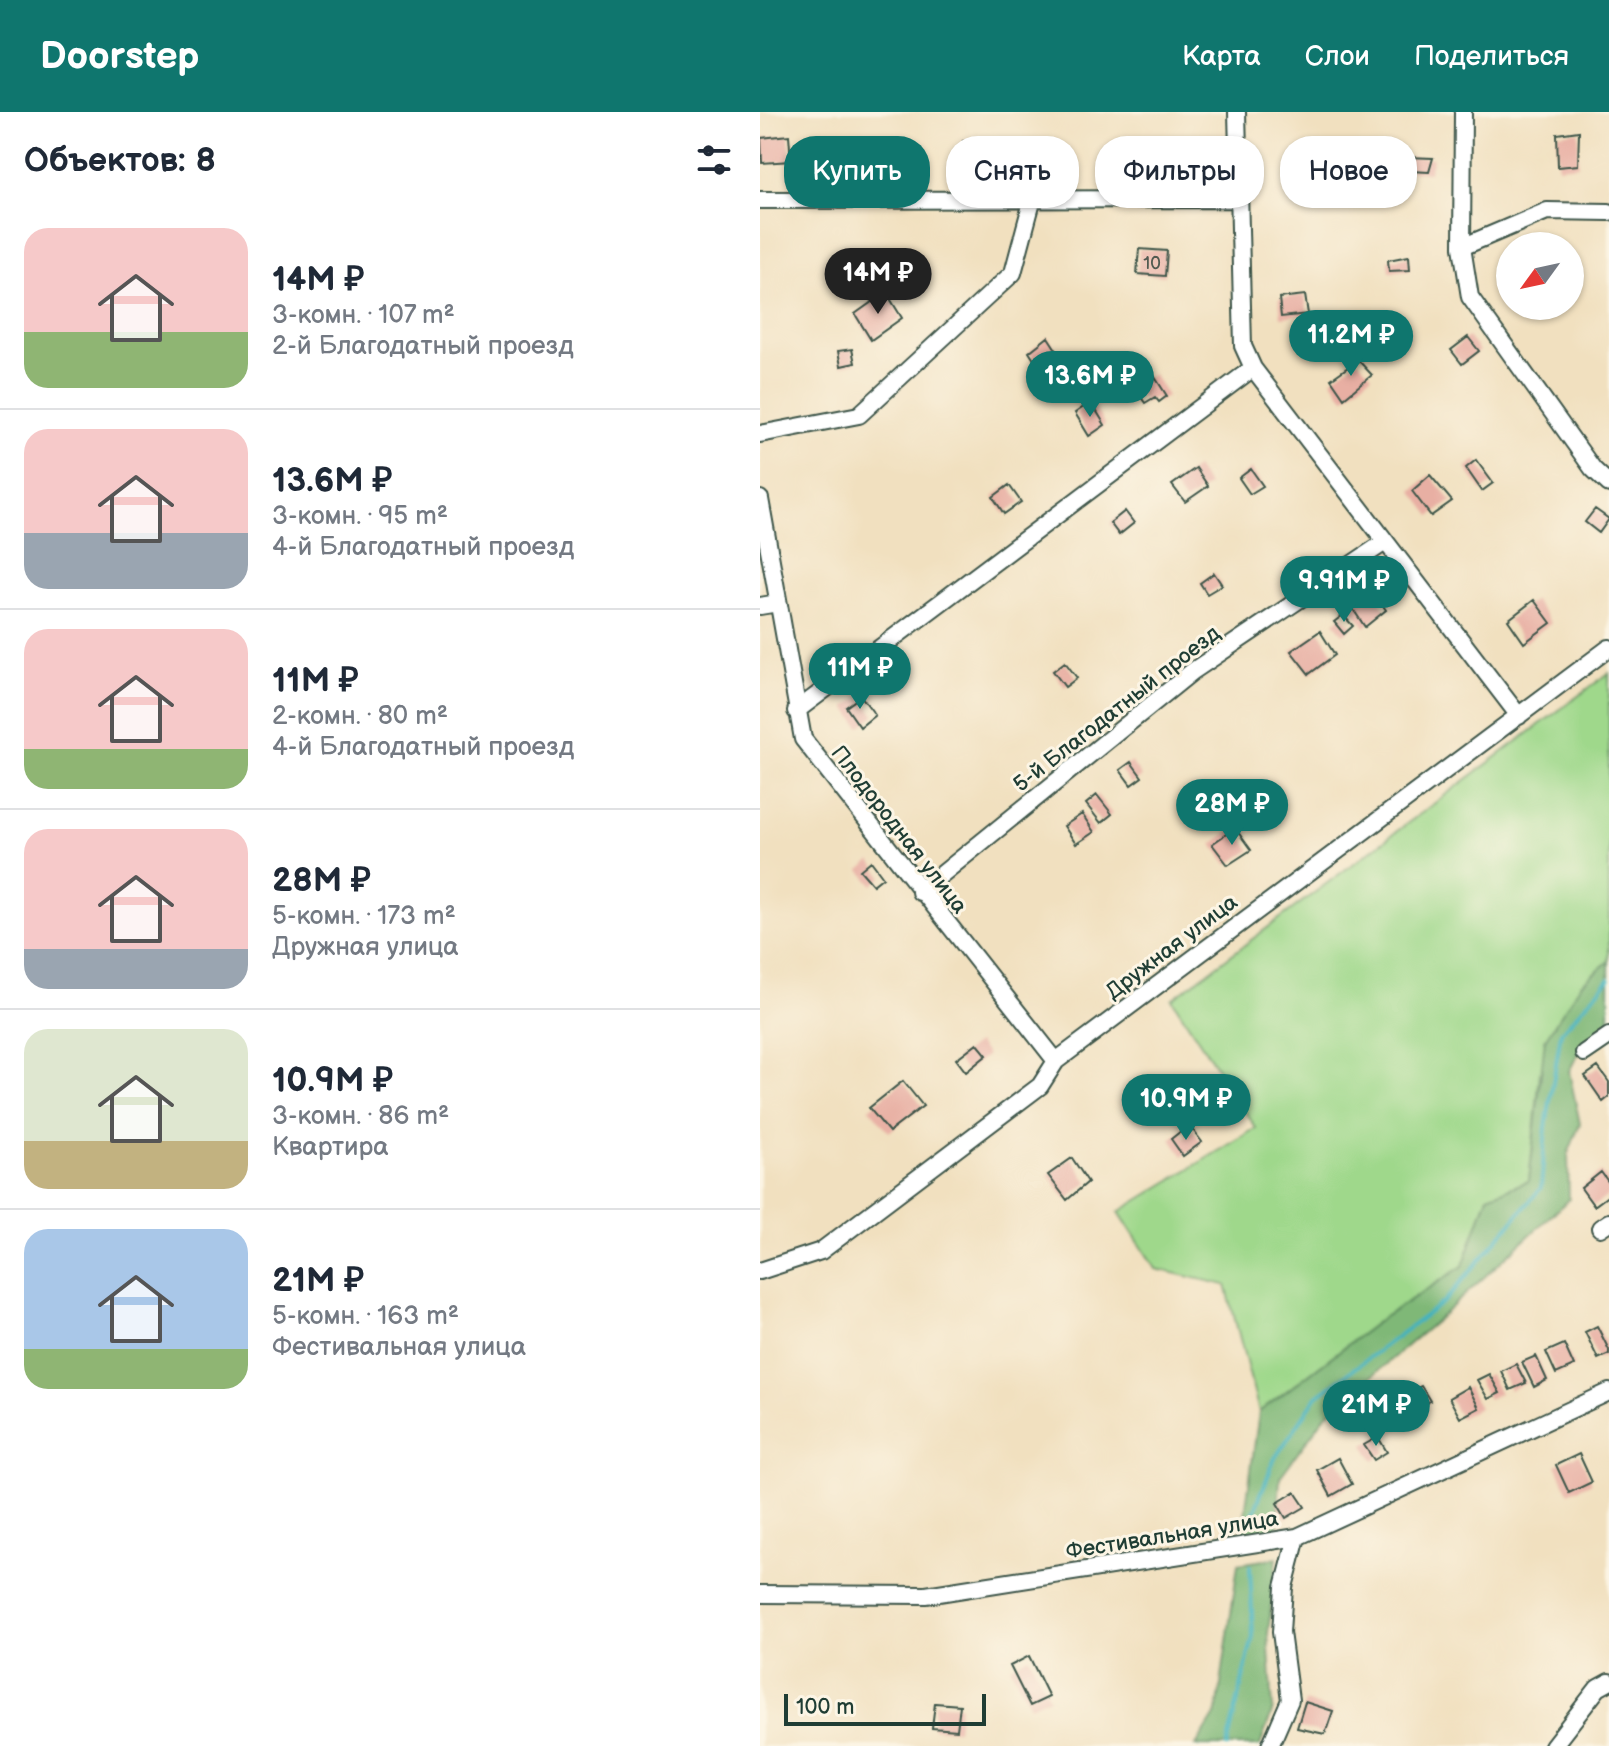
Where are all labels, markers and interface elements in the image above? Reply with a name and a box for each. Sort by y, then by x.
text: Doorstep [40,34,199,79]
text: Карта [1182,40,1261,73]
text: Слои [1305,40,1370,73]
text: Поделиться [1414,40,1569,73]
chip: Купить [784,136,930,208]
chip: Снять [946,136,1079,208]
chip: Фильтры [1095,136,1264,208]
chip: Новое [1280,136,1417,208]
icon: filters [692,138,736,182]
text: Объектов: 8 [24,140,216,181]
north arrow [1496,232,1584,320]
map controls [1496,232,1584,320]
pin: 14M ₽ [822,248,934,316]
house number: 10 [1143,253,1161,274]
text: 14M ₽ [843,258,913,289]
text: 14M ₽ [272,259,365,300]
icon: home [88,260,184,356]
text: 3-комн. · 107 m² [272,300,455,331]
pin: 11.2M ₽ [1277,310,1425,378]
text: 11.2M ₽ [1307,320,1395,351]
text: 2-й Благодатный проезд [272,331,574,362]
pin: 13.6M ₽ [1016,351,1164,419]
text: 13.6M ₽ [1044,361,1136,392]
text: 13.6M ₽ [272,460,393,501]
icon: home [88,461,184,557]
text: 3-комн. · 95 m² [272,501,448,532]
text: 4-й Благодатный проезд [272,532,574,563]
pin: 9.91M ₽ [1270,556,1418,624]
text: 9.91M ₽ [1298,566,1390,597]
street label: 5-й Благодатный проезд [1008,620,1226,798]
pin: 11M ₽ [804,643,916,711]
text: 11M ₽ [827,653,893,684]
text: 11M ₽ [272,660,359,701]
icon: home [88,661,184,757]
text: 2-комн. · 80 m² [272,701,448,732]
text: 4-й Благодатный проезд [272,732,574,763]
street label: Плодородная улица [825,741,973,919]
pin: 28M ₽ [1176,779,1288,847]
text: 28M ₽ [1194,789,1270,820]
text: 28M ₽ [272,860,371,901]
icon: home [88,861,184,957]
street label: Дружная улица [1101,889,1243,1005]
text: 5-комн. · 173 m² [272,901,456,932]
text: Дружная улица [272,932,459,963]
text: 10.9M ₽ [272,1060,393,1101]
icon: home [88,1061,184,1157]
pin: 10.9M ₽ [1112,1074,1260,1142]
text: 10.9M ₽ [1140,1084,1232,1115]
text: 3-комн. · 86 m² [272,1101,449,1132]
text: Квартира [272,1132,389,1163]
text: 21M ₽ [272,1260,364,1301]
icon: home [88,1261,184,1357]
text: 5-комн. · 163 m² [272,1301,459,1332]
text: Фестивальная улица [272,1332,526,1363]
pin: 21M ₽ [1320,1380,1432,1448]
text: 21M ₽ [1341,1390,1411,1421]
street label: Фестивальная улица [1064,1505,1281,1566]
scale bar [784,1690,986,1726]
text: 100 m [796,1694,855,1721]

